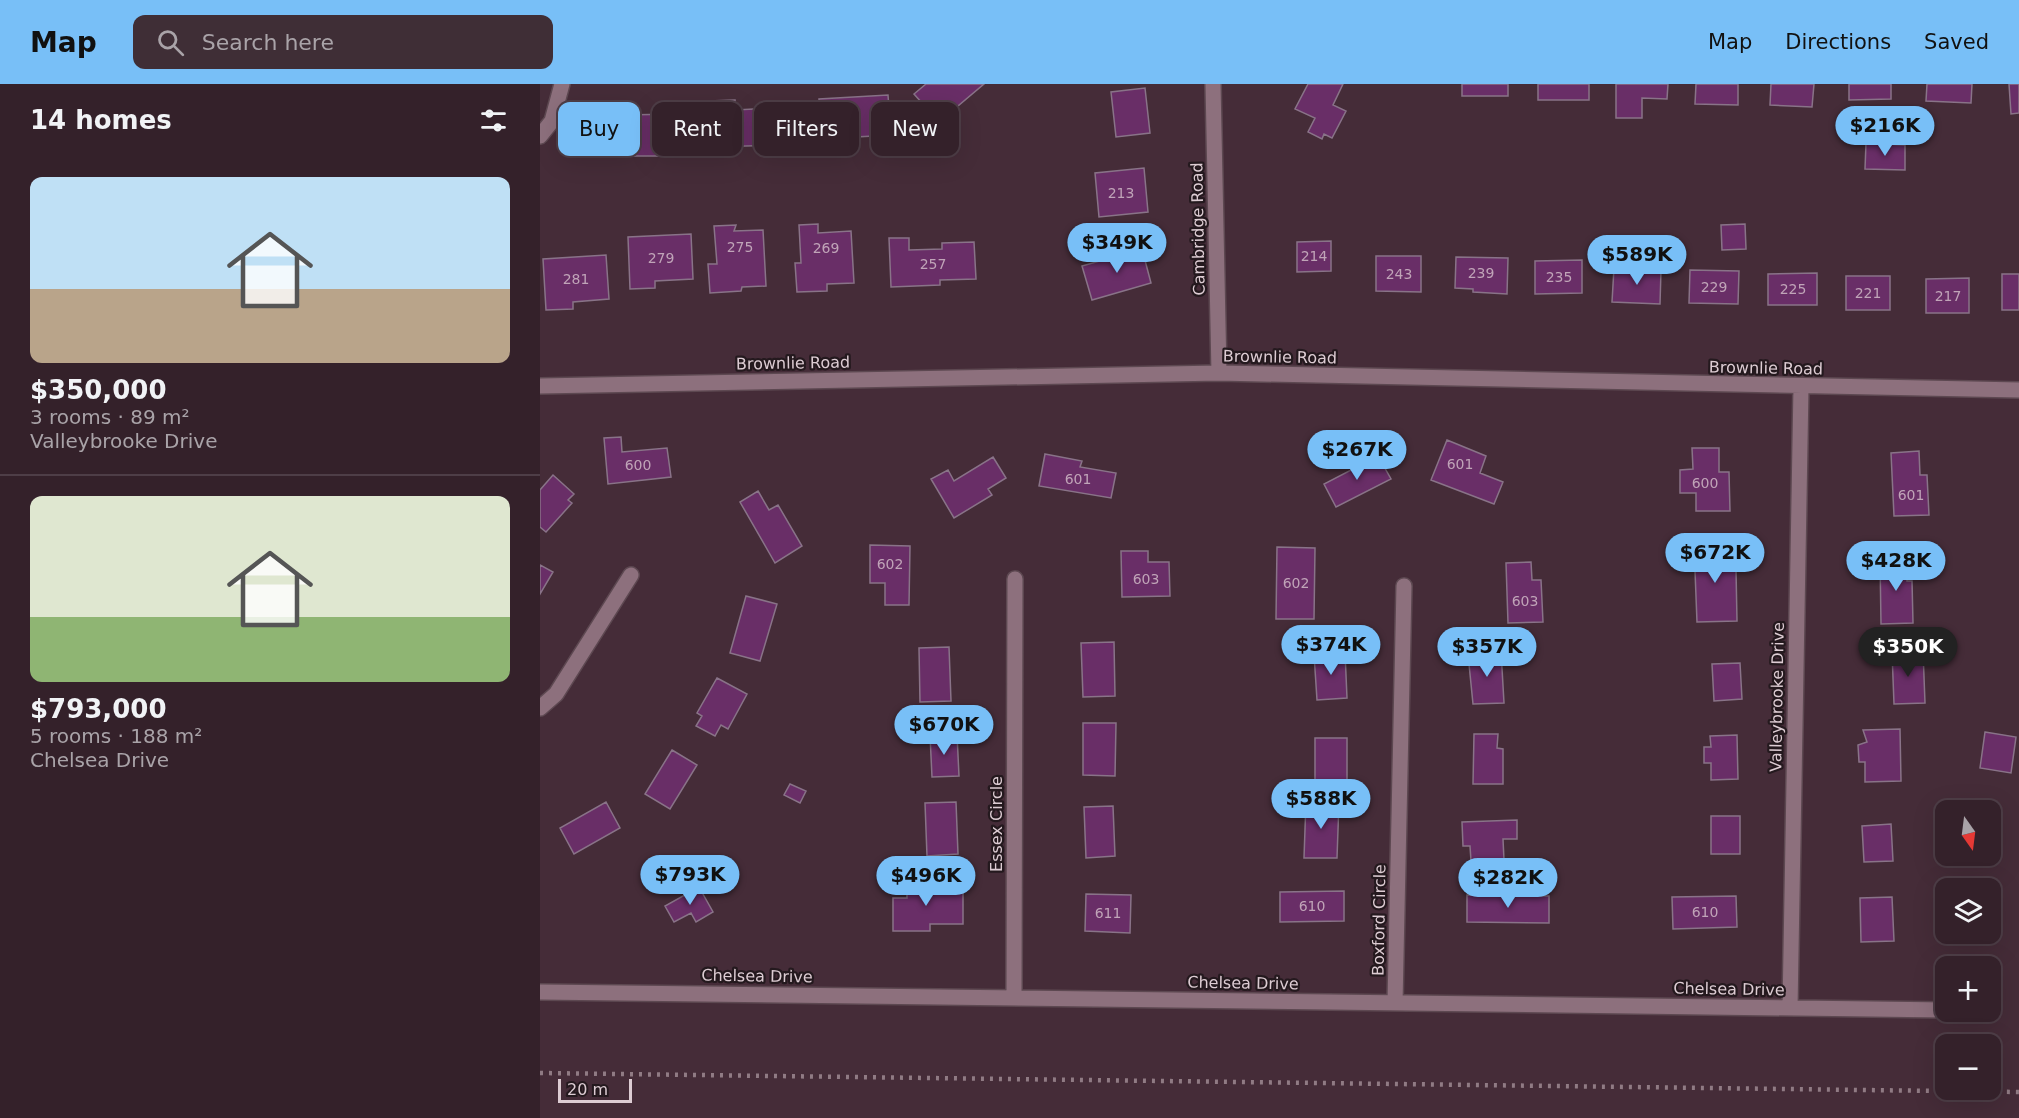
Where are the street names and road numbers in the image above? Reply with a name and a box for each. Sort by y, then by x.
street label: Cambridge Road [1187,162,1209,296]
street label: Brownlie Road [1223,347,1337,367]
street label: Brownlie Road [736,353,850,373]
street label: Brownlie Road [1709,358,1823,378]
street label: Valleybrooke Drive [1766,622,1788,772]
street label: Essex Circle [987,776,1006,872]
street label: Boxford Circle [1369,864,1389,976]
street label: Chelsea Drive [701,966,813,986]
street label: Chelsea Drive [1187,973,1299,993]
street label: Chelsea Drive [1673,979,1785,999]

